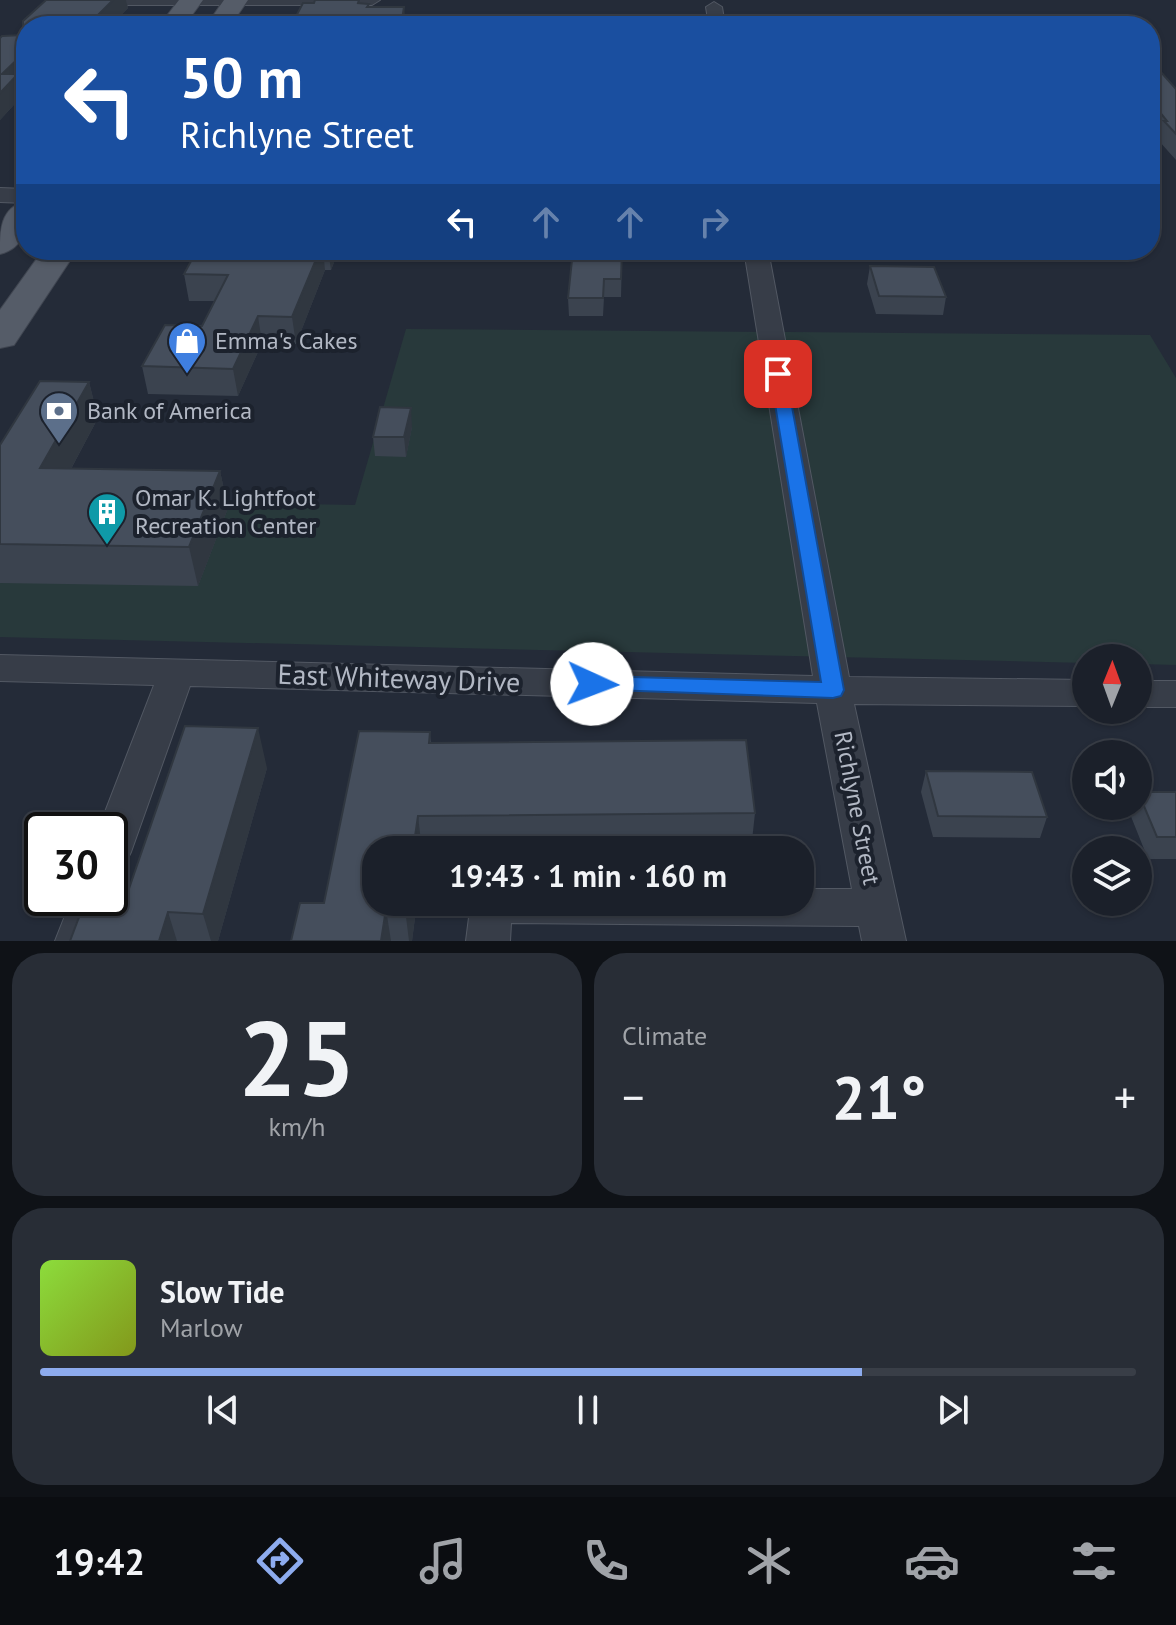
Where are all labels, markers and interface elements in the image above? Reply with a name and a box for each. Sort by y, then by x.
text: 50 m [180,41,303,113]
icon: left [48,48,152,152]
text: Richlyne Street [180,111,414,158]
icon: left [440,200,484,244]
icon: ahead [524,200,568,244]
icon: ahead [608,200,652,244]
icon: right [692,200,736,244]
shop icon: Emma's Cakes [166,320,208,375]
place label: Emma's Cakes [215,325,358,356]
pin [744,340,812,408]
icon: arrive [756,352,800,396]
bank icon: Bank of America [38,390,80,445]
place label: Bank of America [87,395,252,426]
place label: Omar K. Lightfoot Recreation Center [135,482,317,541]
building icon: Omar K. Lightfoot Recreation Center [86,491,128,546]
position arrow [550,642,634,726]
north arrow [1072,644,1152,724]
map controls [1072,644,1152,916]
street label: East Whiteway Drive [277,655,521,700]
street label: Richlyne Street [827,728,888,887]
button: sound [1072,740,1152,820]
speed limit sign: 30 [24,812,128,916]
button: layers [1072,836,1152,916]
text: 19:43 · 1 min · 160 m [449,856,727,895]
text: 25 [238,990,356,1125]
text: Climate [622,1019,707,1052]
text: 21° [832,1058,926,1136]
text: − [622,1068,644,1125]
text: + [1114,1068,1136,1125]
text: km/h [269,1110,326,1143]
text: Slow Tide [160,1272,285,1311]
text: Marlow [160,1311,243,1344]
icon: previous [201,1388,245,1432]
icon: pause [566,1388,610,1432]
icon: next [931,1388,975,1432]
icon: directions [252,1533,308,1589]
icon: music [415,1533,471,1589]
icon: phone [578,1533,634,1589]
icon: climate [741,1533,797,1589]
icon: car [904,1533,960,1589]
icon: filters [1066,1533,1122,1589]
text: 19:42 [53,1538,145,1585]

